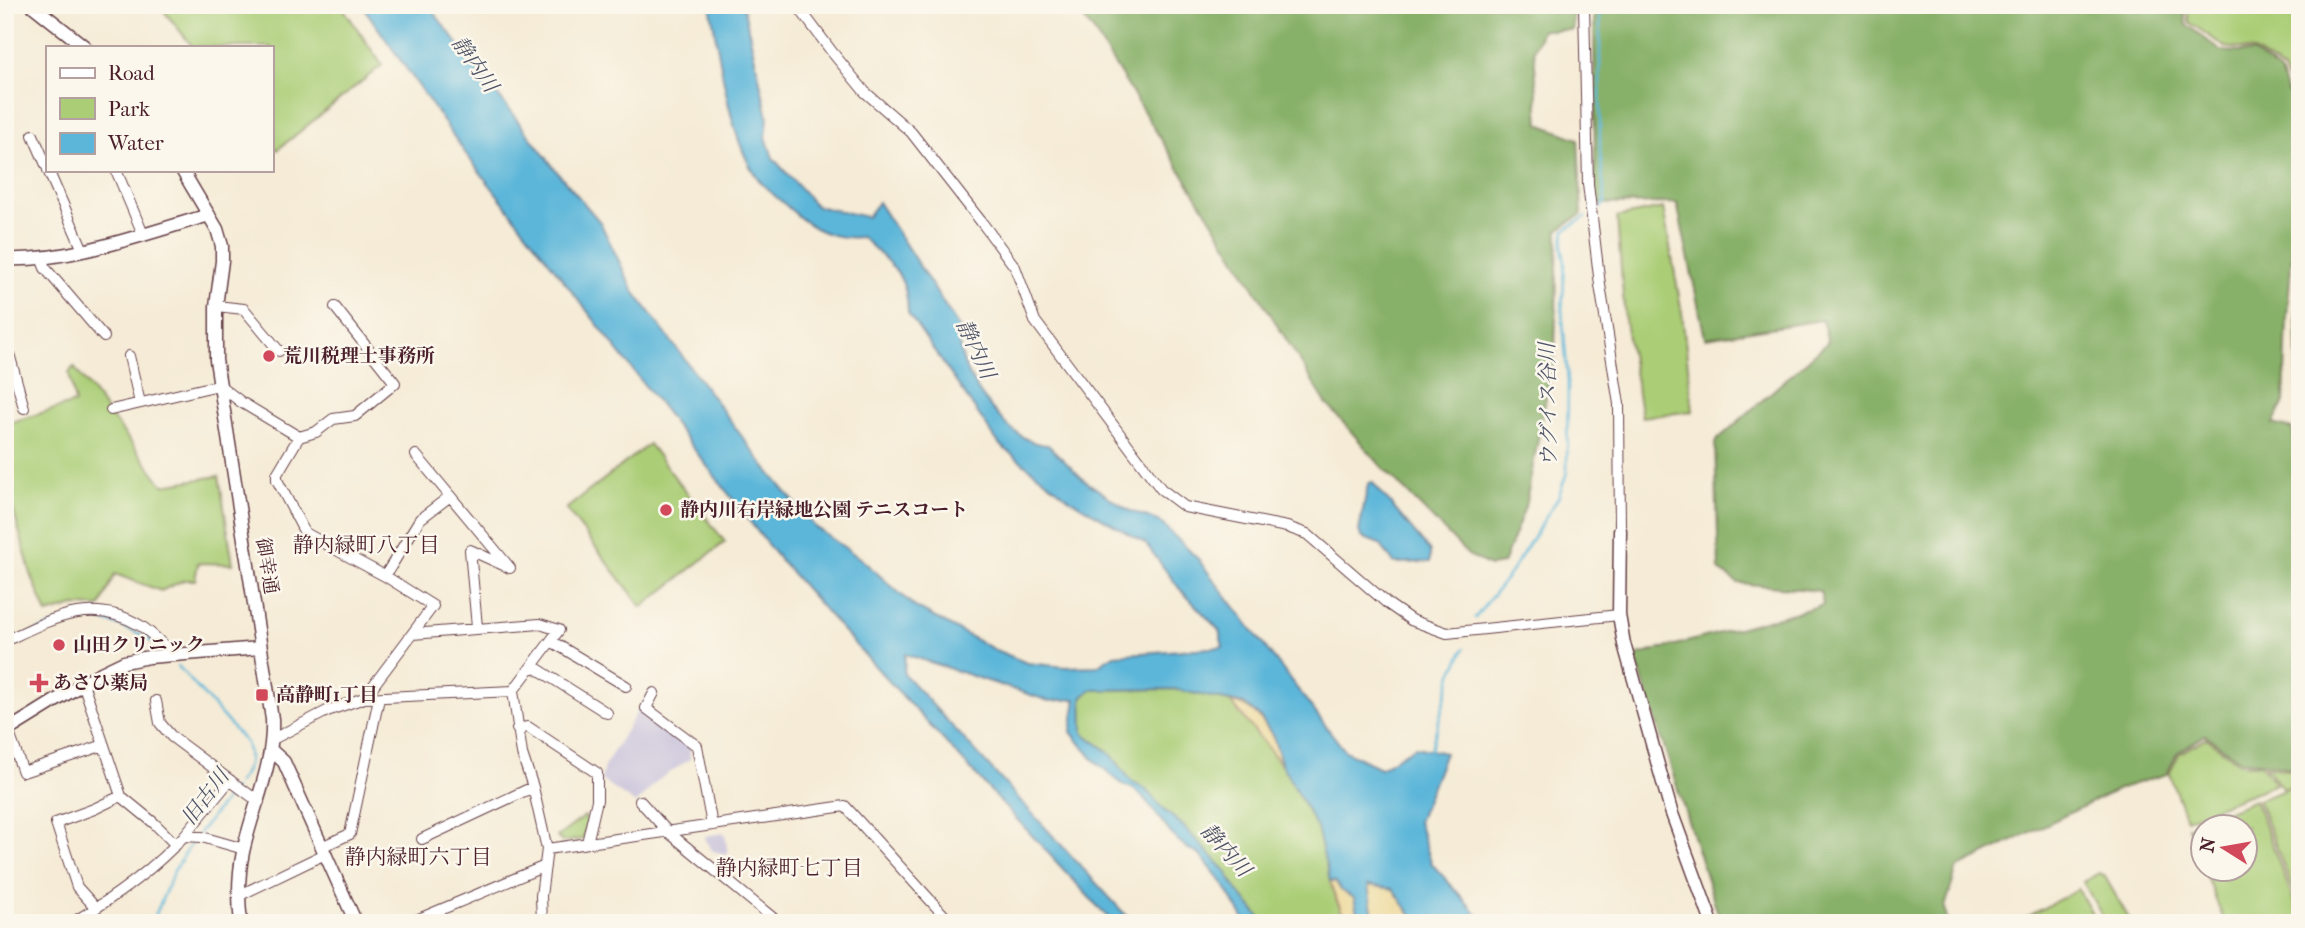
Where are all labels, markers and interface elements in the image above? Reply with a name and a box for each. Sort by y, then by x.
water label: 静内川 [447,31,504,98]
legend [46,46,273,172]
text: Road [108,61,155,85]
text: Park [108,97,150,121]
text: Water [107,131,164,155]
water label: 静内川 [952,315,1001,384]
water label: ウグイス谷川 [1535,340,1561,468]
place label: 荒川税理士事務所 [283,345,435,367]
marker: 荒川税理士事務所 [261,348,277,364]
place label: 静内川右岸緑地公園 テニスコート [680,499,968,521]
marker: 静内川右岸緑地公園 テニスコート [658,502,674,518]
district label: 静内緑町八丁目 [293,533,440,557]
street label: 御幸通 [252,536,282,596]
place label: 山田クリニック [73,634,205,656]
marker: 山田クリニック [51,637,67,653]
place label: あさひ薬局 [53,672,148,694]
marker: あさひ薬局 [31,675,47,691]
place label: 高静町1丁目 [276,684,378,706]
marker: 高静町1丁目 [254,687,270,703]
water label: 旧古川 [176,763,235,829]
north arrow [2190,813,2260,883]
water label: 静内川 [1196,819,1257,883]
text: N [2196,835,2221,854]
district label: 静内緑町六丁目 [345,845,492,869]
district label: 静内緑町七丁目 [716,856,863,880]

